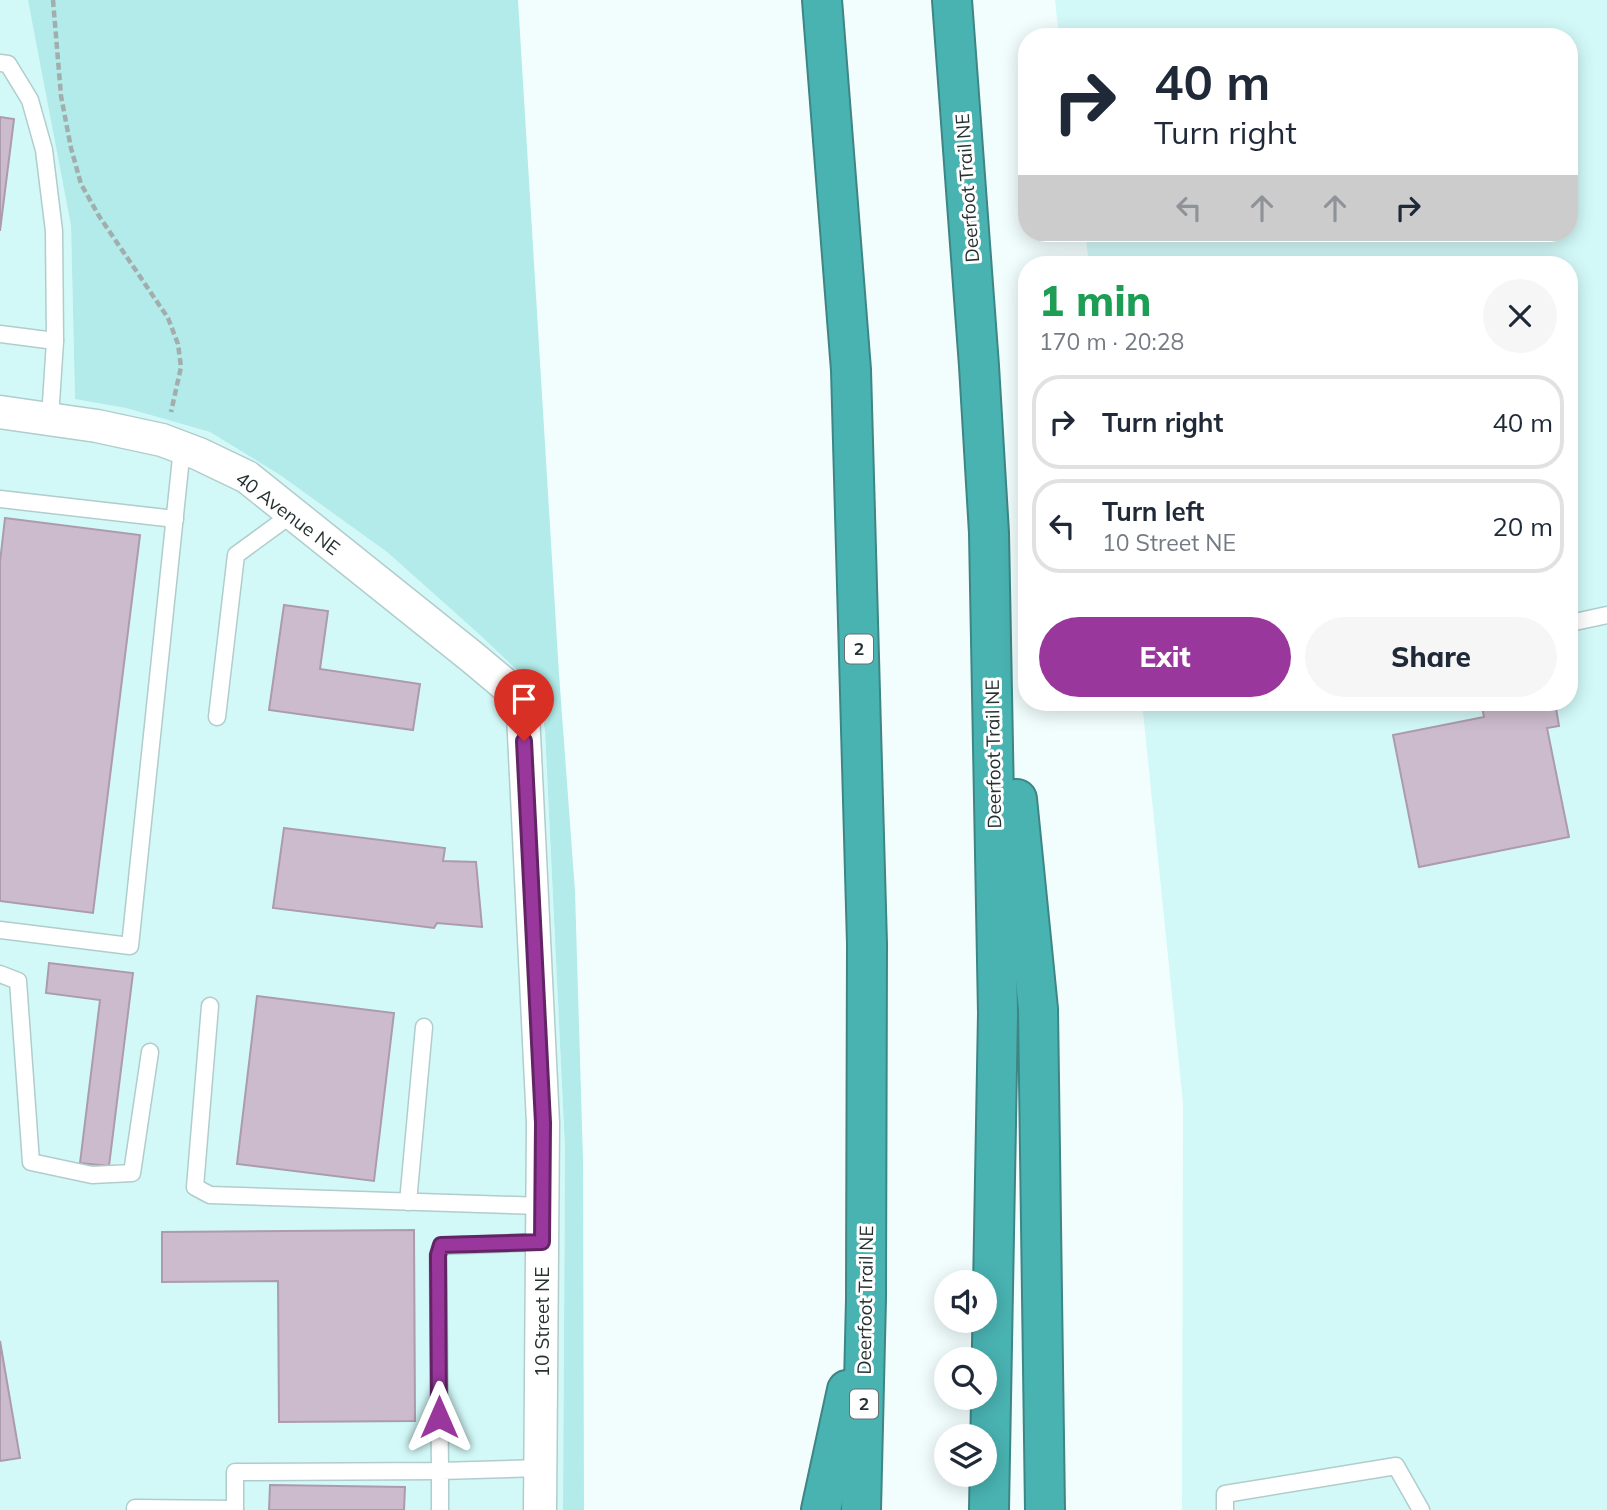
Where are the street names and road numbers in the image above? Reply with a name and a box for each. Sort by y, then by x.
street label: Deerfoot Trail NE [950,113,984,263]
street label: 40 Avenue NE [231,466,345,560]
road number: 2 [845,634,873,664]
street label: Deerfoot Trail NE [980,679,1006,829]
street label: Deerfoot Trail NE [852,1225,878,1375]
street label: 10 Street NE [530,1267,554,1377]
road number: 2 [850,1390,878,1419]

